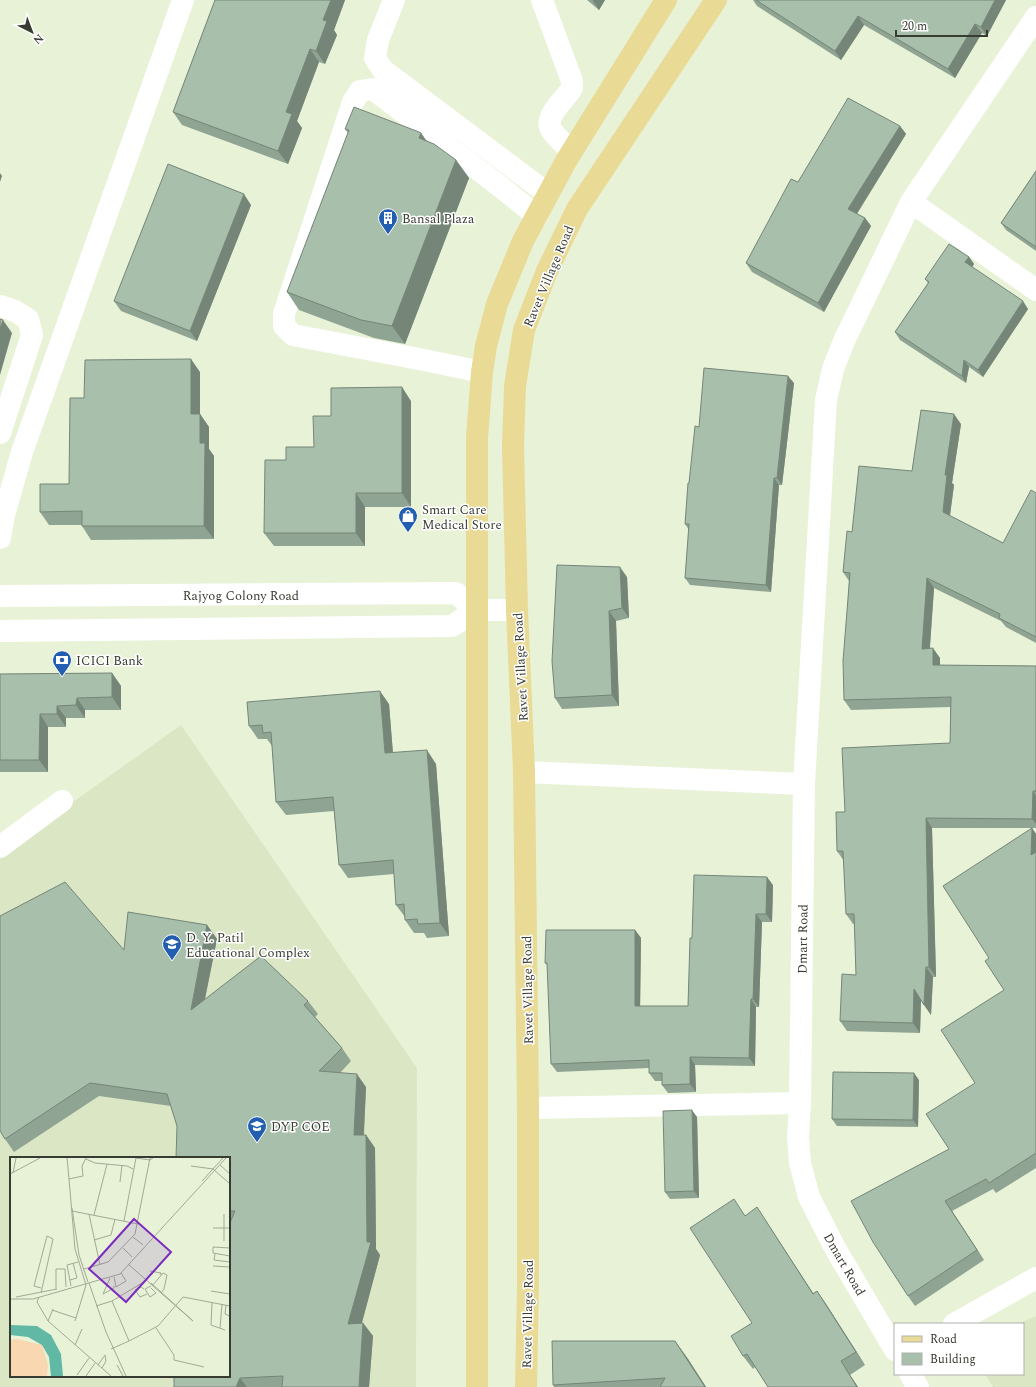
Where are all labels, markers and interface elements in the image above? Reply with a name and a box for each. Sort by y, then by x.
north arrow [12,12,52,52]
scale bar [896,12,987,38]
text: 20 m [902,17,927,36]
text: N [29,30,47,48]
building icon: Bansal Plaza [377,207,399,235]
place label: Bansal Plaza [402,209,475,229]
street label: Ravet Village Road [518,222,579,330]
place label: Smart Care Medical Store [422,500,502,535]
shop icon: Smart Care Medical Store [397,505,419,533]
street label: Rajyog Colony Road [183,586,299,606]
street label: Ravet Village Road [508,612,534,722]
bank icon: ICICI Bank [51,649,73,677]
place label: ICICI Bank [76,651,143,671]
street label: Dmart Road [792,904,814,974]
place label: D. Y. Patil Educational Complex [186,928,310,963]
school or university icon: D. Y. Patil Educational Complex [161,933,183,961]
street label: Ravet Village Road [517,935,539,1045]
school or university icon: DYP COE [246,1115,268,1143]
place label: DYP COE [271,1117,330,1137]
inset map [10,1157,230,1377]
street label: Dmart Road [818,1229,870,1300]
street label: Ravet Village Road [517,1259,539,1369]
legend [894,1323,1024,1375]
text: Road [930,1330,957,1349]
text: Building [930,1350,976,1369]

